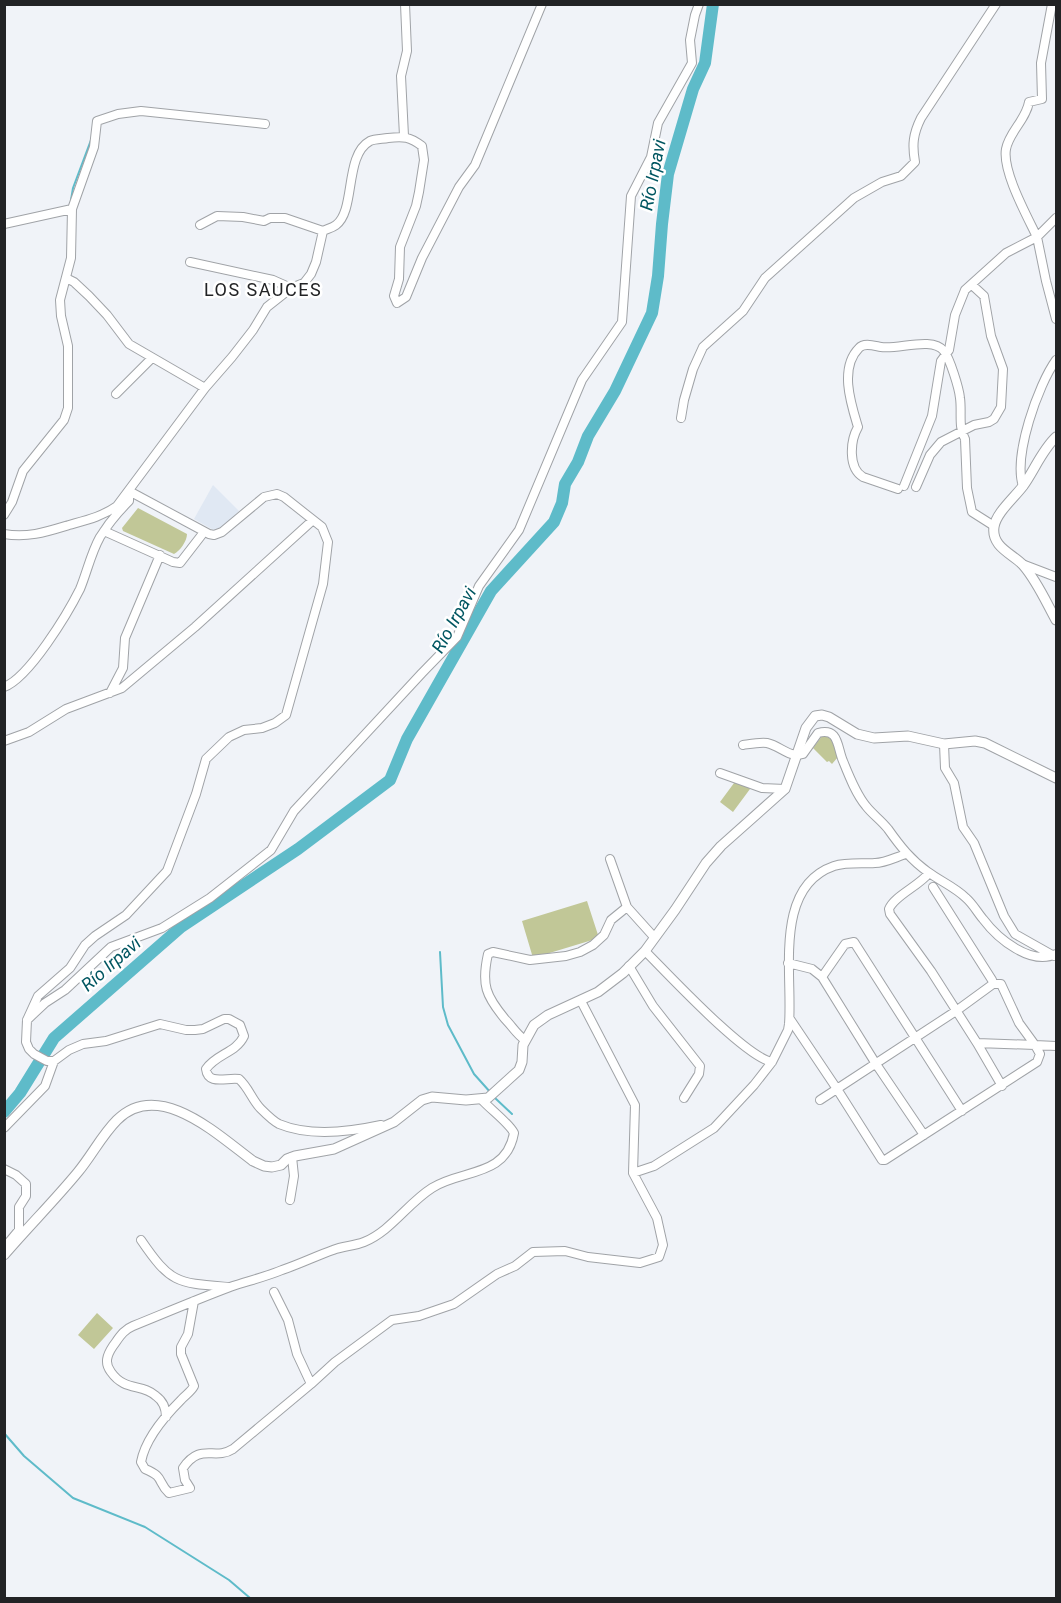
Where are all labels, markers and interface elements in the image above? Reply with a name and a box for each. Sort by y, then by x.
water label: Río Irpavi [635,137,670,212]
district label: LOS SAUCES [204,279,322,300]
water label: Río Irpavi [427,583,481,656]
water label: Río Irpavi [77,932,145,995]

